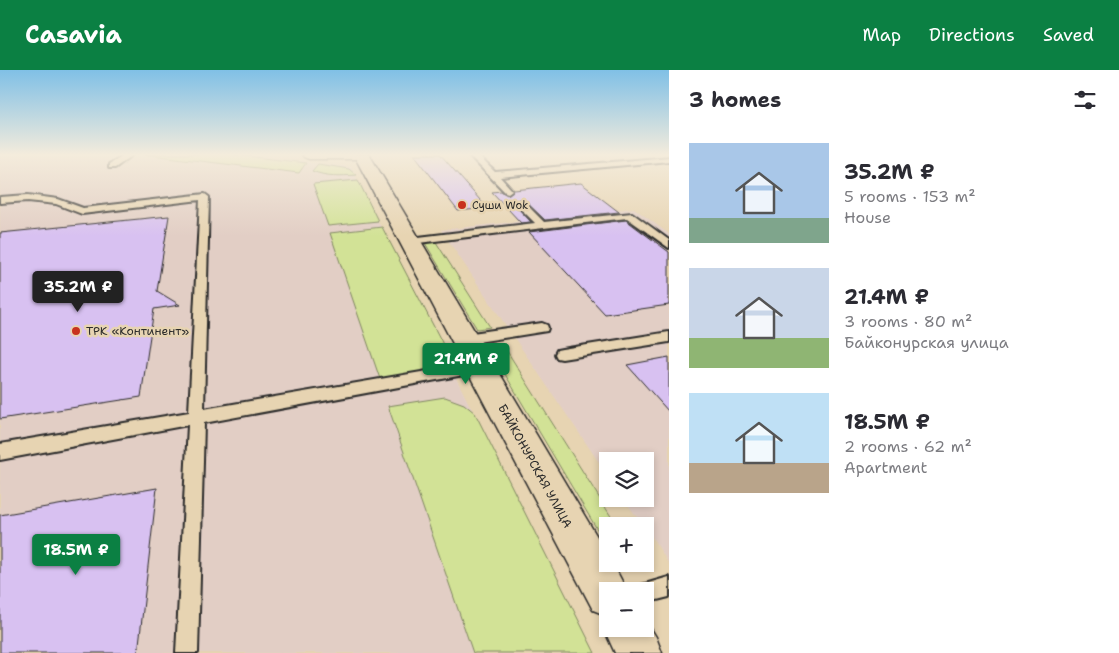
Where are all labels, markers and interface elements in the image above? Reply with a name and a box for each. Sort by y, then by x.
text: Casavia [25,19,122,51]
text: Map [863,23,901,47]
text: Directions [929,23,1015,47]
text: Saved [1043,23,1094,47]
text: 3 homes [689,86,781,114]
icon: filters [1071,86,1099,114]
text: 35.2M ₽ [844,158,935,186]
icon: home [729,163,789,223]
text: 5 rooms · 153 m² [844,186,976,207]
place label: Суши Wok [472,198,528,213]
marker: Суши Wok [456,199,468,211]
text: House [844,207,891,228]
pin: 35.2M ₽ [32,270,124,313]
text: 35.2M ₽ [43,276,113,297]
text: 21.4M ₽ [844,283,929,311]
icon: home [729,288,789,348]
text: 3 rooms · 80 m² [844,311,972,332]
place label: ТРК «Континент» [86,323,189,339]
marker: ТРК «Континент» [70,325,82,337]
text: Байконурская улица [844,332,1009,353]
pin: 21.4M ₽ [420,342,512,385]
text: 21.4M ₽ [434,348,498,369]
street label: БАЙКОНУРСКАЯ УЛИЦА [494,401,576,531]
text: 18.5M ₽ [844,408,930,436]
icon: home [729,413,789,473]
text: 2 rooms · 62 m² [844,436,972,457]
map controls [599,452,654,637]
button: layers [599,452,654,507]
text: Apartment [844,457,927,478]
button: + [599,517,654,572]
pin: 18.5M ₽ [30,534,122,576]
text: 18.5M ₽ [43,539,109,560]
button: − [599,582,654,637]

